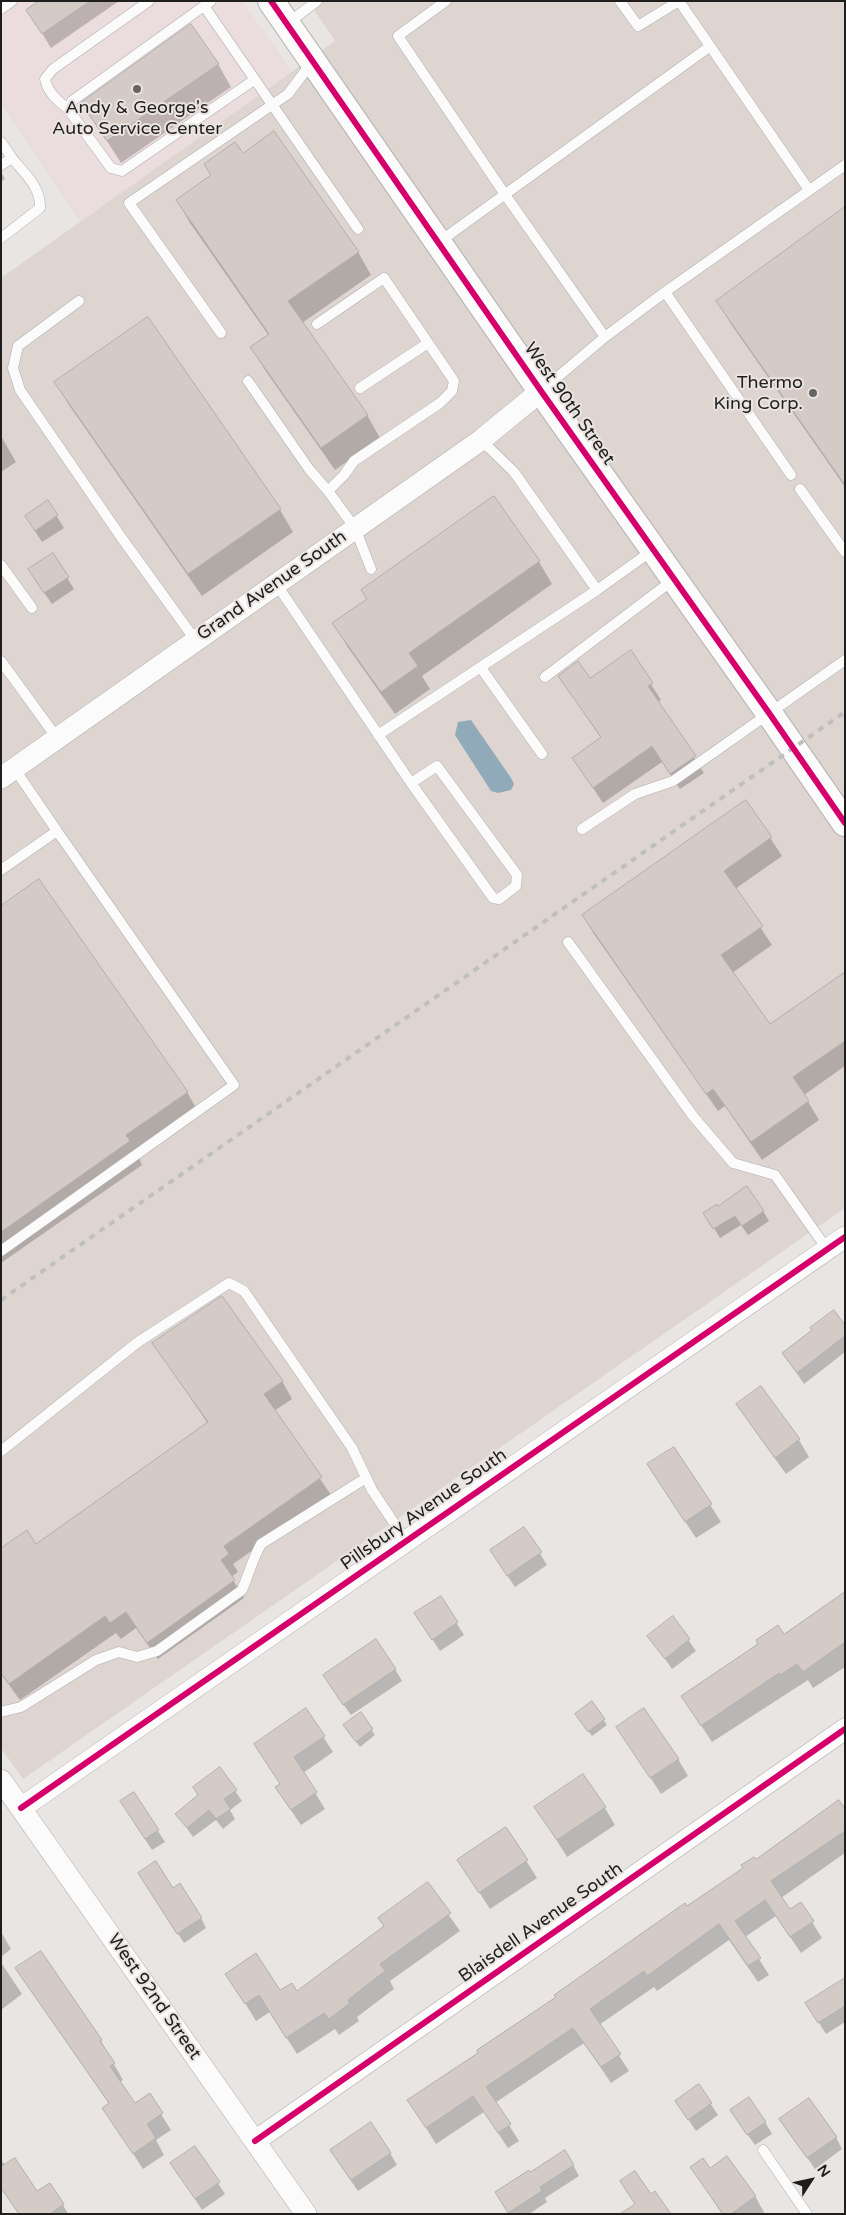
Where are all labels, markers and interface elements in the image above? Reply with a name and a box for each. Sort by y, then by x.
marker: Andy & George's Auto Service Center [131,83,143,95]
place label: Andy & George's Auto Service Center [52,97,222,140]
street label: West 90th Street [519,339,619,469]
place label: Thermo King Corp. [714,372,803,414]
marker: Thermo King Corp. [807,387,819,399]
street label: Grand Avenue South [193,526,351,646]
street label: Pillsbury Avenue South [337,1445,511,1575]
street label: Blaisdell Avenue South [455,1858,627,1988]
street label: West 92nd Street [102,1930,206,2064]
north arrow [786,2155,836,2205]
text: N [814,2162,834,2181]

